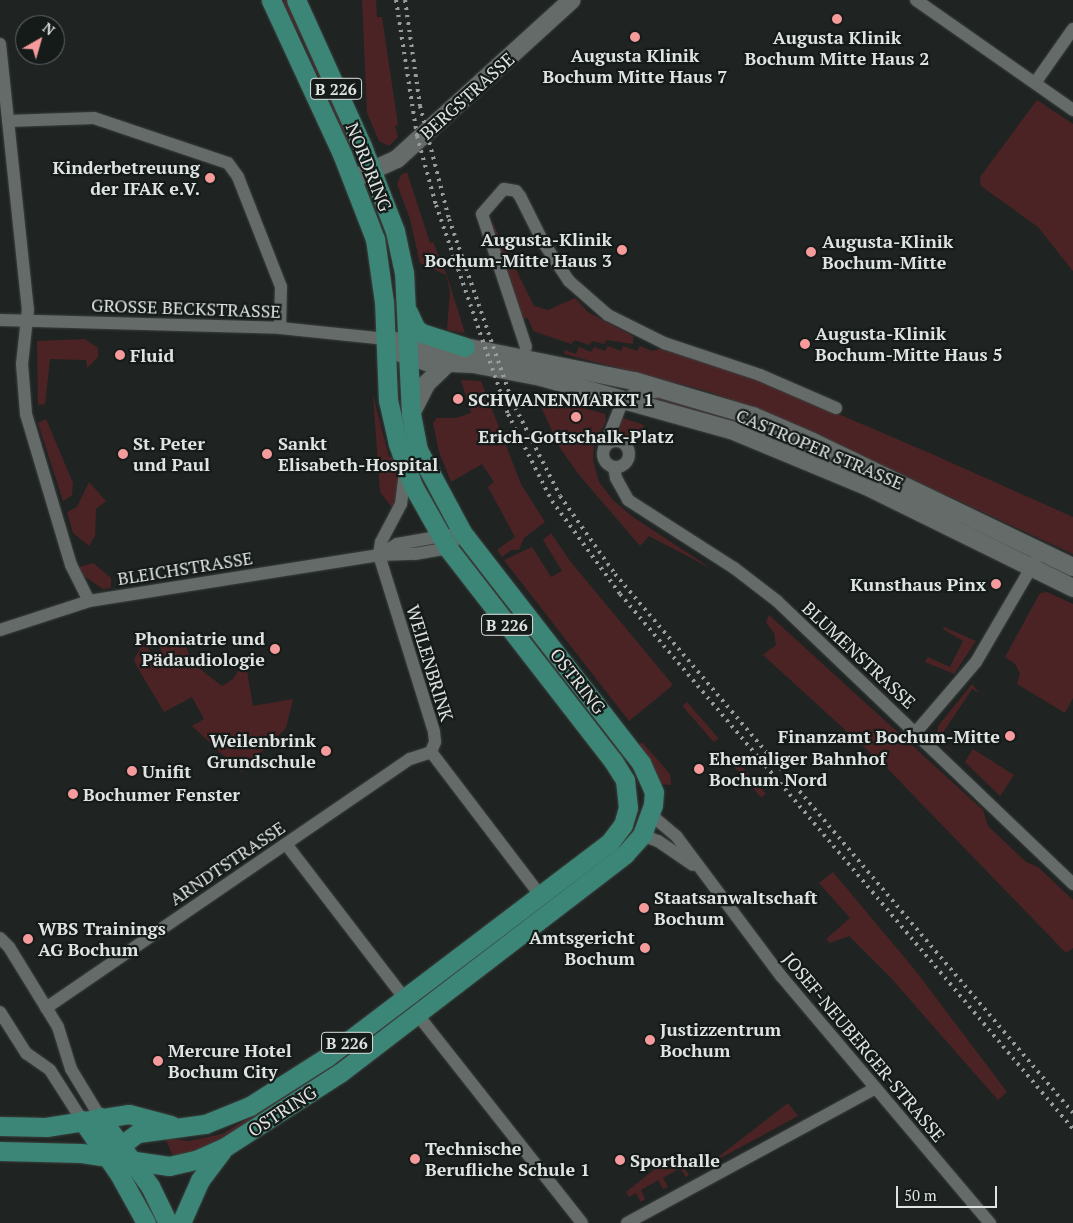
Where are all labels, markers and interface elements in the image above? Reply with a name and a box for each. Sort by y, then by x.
marker: Augusta Klinik Bochum Mitte Haus 2 [831,13,843,25]
north arrow [15,15,65,65]
text: N [39,18,59,39]
place label: Augusta Klinik Bochum Mitte Haus 2 [745,27,929,70]
marker: Augusta Klinik Bochum Mitte Haus 7 [629,31,641,43]
place label: Augusta Klinik Bochum Mitte Haus 7 [543,45,727,88]
street label: BERGSTRASSE [415,48,519,144]
road number: B 226 [310,76,362,102]
street label: NORDRING [341,119,397,215]
place label: Kinderbetreuung der IFAK e.V. [52,157,200,200]
marker: Kinderbetreuung der IFAK e.V. [204,172,216,184]
place label: Augusta-Klinik Bochum-Mitte Haus 3 [424,229,612,272]
place label: Augusta-Klinik Bochum-Mitte [822,231,953,274]
marker: Augusta-Klinik Bochum-Mitte Haus 3 [616,244,628,256]
marker: Augusta-Klinik Bochum-Mitte [804,245,818,259]
street label: GROSSE BECKSTRASSE [91,294,281,322]
place label: Augusta-Klinik Bochum-Mitte Haus 5 [815,323,1003,366]
marker: Augusta-Klinik Bochum-Mitte Haus 5 [799,338,811,350]
place label: Fluid [130,344,174,366]
marker: Fluid [114,349,126,361]
place label: SCHWANENMARKT 1 [468,388,654,410]
marker: SCHWANENMARKT 1 [452,393,464,405]
street label: CASTROPER STRASSE [733,404,907,494]
marker: Erich-Gottschalk-Platz [570,411,582,423]
place label: Erich-Gottschalk-Platz [478,425,674,447]
place label: St. Peter und Paul [133,433,210,476]
place label: Sankt Elisabeth-Hospital [278,433,438,476]
marker: Sankt Elisabeth-Hospital [260,447,274,461]
marker: St. Peter und Paul [117,448,129,460]
street label: BLEICHSTRASSE [116,547,254,589]
place label: Kunsthaus Pinx [850,573,986,595]
marker: Kunsthaus Pinx [990,578,1002,590]
street label: BLUMENSTRASSE [798,597,920,713]
street label: WEILENBRINK [402,602,458,724]
road number: B 226 [481,612,533,638]
place label: Phoniatrie und Pädaudiologie [135,628,265,670]
marker: Phoniatrie und Pädaudiologie [269,643,281,655]
street label: OSTRING [546,644,610,718]
place label: Finanzamt Bochum-Mitte [778,725,1000,747]
place label: Weilenbrink Grundschule [207,730,316,772]
marker: Finanzamt Bochum-Mitte [1004,730,1016,742]
marker: Weilenbrink Grundschule [320,745,332,757]
place label: Ehemaliger Bahnhof Bochum Nord [709,748,886,791]
place label: Unifit [142,760,191,782]
marker: Ehemaliger Bahnhof Bochum Nord [693,763,705,775]
marker: Unifit [126,765,138,777]
place label: Bochumer Fenster [83,783,240,805]
marker: Bochumer Fenster [67,788,79,800]
street label: ARNDTSTRASSE [165,816,289,910]
place label: Staatsanwaltschaft Bochum [654,887,818,930]
marker: Staatsanwaltschaft Bochum [638,902,650,914]
place label: WBS Trainings AG Bochum [38,918,166,961]
place label: Amtsgericht Bochum [529,927,635,970]
marker: WBS Trainings AG Bochum [22,933,34,945]
marker: Amtsgericht Bochum [639,942,651,954]
street label: JOSEF-NEUBERGER-STRASSE [778,948,950,1146]
place label: Justizzentrum Bochum [660,1019,781,1062]
road number: B 226 [321,1030,373,1056]
marker: Justizzentrum Bochum [644,1034,656,1046]
place label: Mercure Hotel Bochum City [168,1040,292,1082]
marker: Mercure Hotel Bochum City [152,1055,164,1067]
street label: OSTRING [244,1081,320,1141]
place label: Technische Berufliche Schule 1 [425,1138,590,1180]
place label: Sporthalle [630,1149,720,1171]
marker: Technische Berufliche Schule 1 [409,1153,421,1165]
marker: Sporthalle [614,1154,626,1166]
scale bar [898,1176,999,1208]
text: 50 m [904,1185,937,1205]

